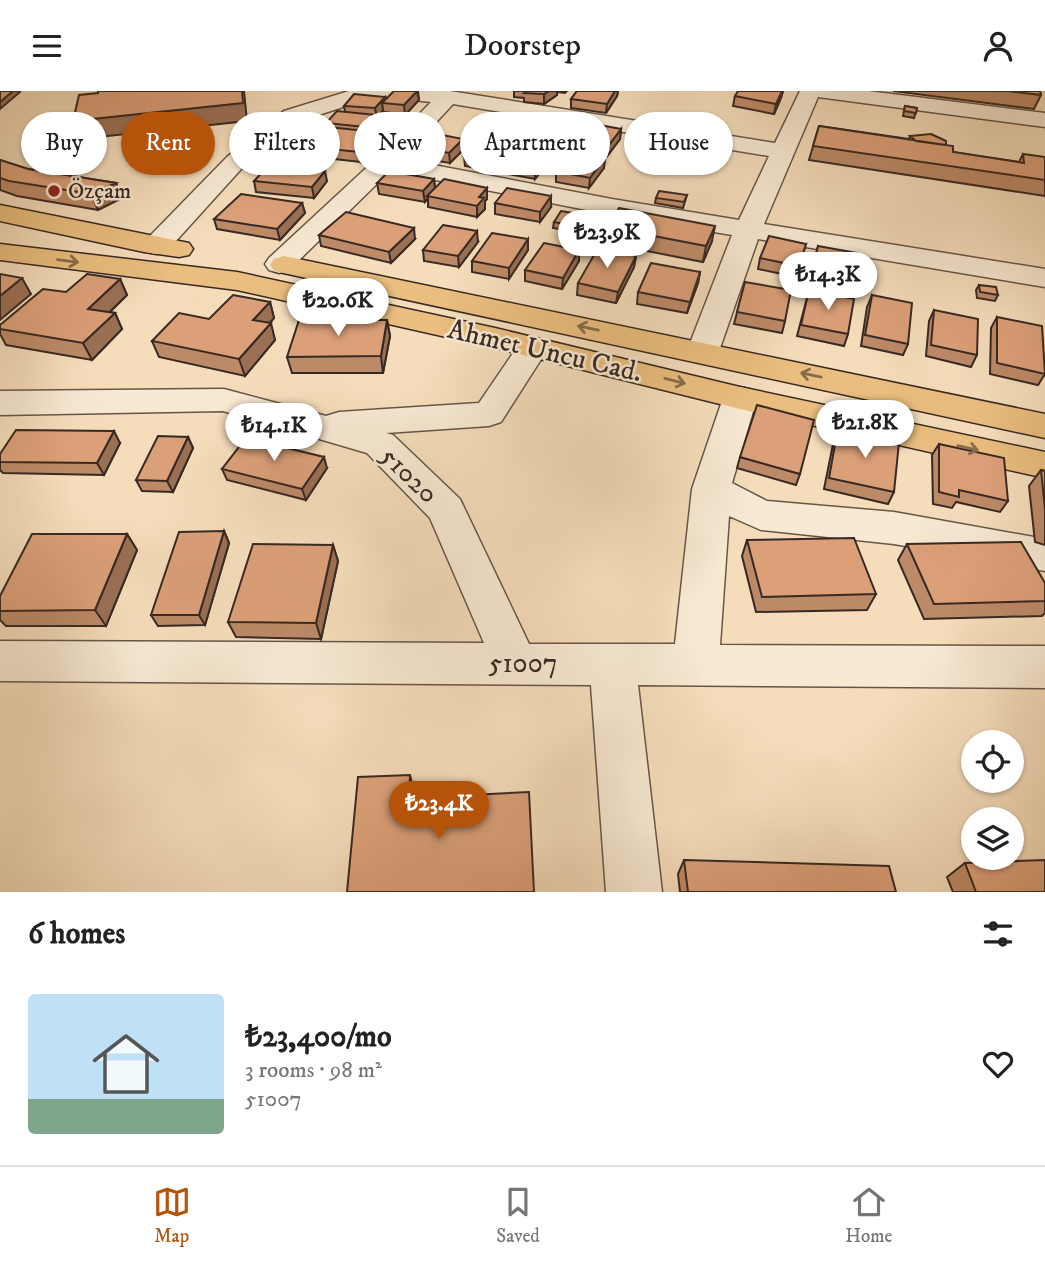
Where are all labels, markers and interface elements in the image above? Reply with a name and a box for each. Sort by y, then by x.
text: Doorstep [464,26,581,66]
icon: menu [28,27,66,65]
icon: person [979,27,1017,65]
chip: Buy [21,112,107,175]
chip: Rent [121,112,215,175]
chip: Filters [229,112,340,175]
chip: New [354,112,446,175]
chip: Apartment [460,112,610,175]
chip: House [624,112,733,175]
place label: Özçam [68,177,131,206]
marker: Özçam [46,183,62,199]
pin: ₺23.9K [550,211,664,270]
text: ₺23.9K [574,218,640,247]
pin: ₺14.3K [771,253,885,312]
one-way arrow [56,254,79,267]
text: ₺14.3K [795,260,861,289]
pin: ₺20.6K [281,279,395,338]
text: ₺20.6K [303,286,373,315]
street label: Ahmet Uncu Cad. [444,312,646,390]
one-way arrow [577,320,600,334]
one-way arrow [800,367,823,381]
one-way arrow [663,375,686,389]
pin: ₺21.8K [808,401,922,460]
pin: ₺14.1K [217,403,331,463]
text: ₺21.8K [832,408,898,437]
text: ₺14.1K [241,411,307,440]
street label: 51020 [372,439,446,511]
one-way arrow [956,442,979,456]
street label: 51007 [489,646,558,681]
map controls [961,730,1024,870]
button: locate [961,730,1024,793]
pin: ₺23.4K [382,781,496,841]
text: ₺23.4K [405,789,473,818]
button: layers [961,807,1024,870]
icon: filters [979,915,1017,953]
text: 6 homes [28,916,125,953]
text: ₺23,400/mo [245,1019,392,1056]
icon: home [84,1022,168,1106]
icon: heart [979,1045,1017,1083]
text: 3 rooms · 98 m² [245,1056,382,1085]
text: 51007 [245,1085,302,1114]
tab: Map [153,1183,191,1248]
tab: Saved [496,1183,540,1248]
tab: Home [845,1183,892,1248]

